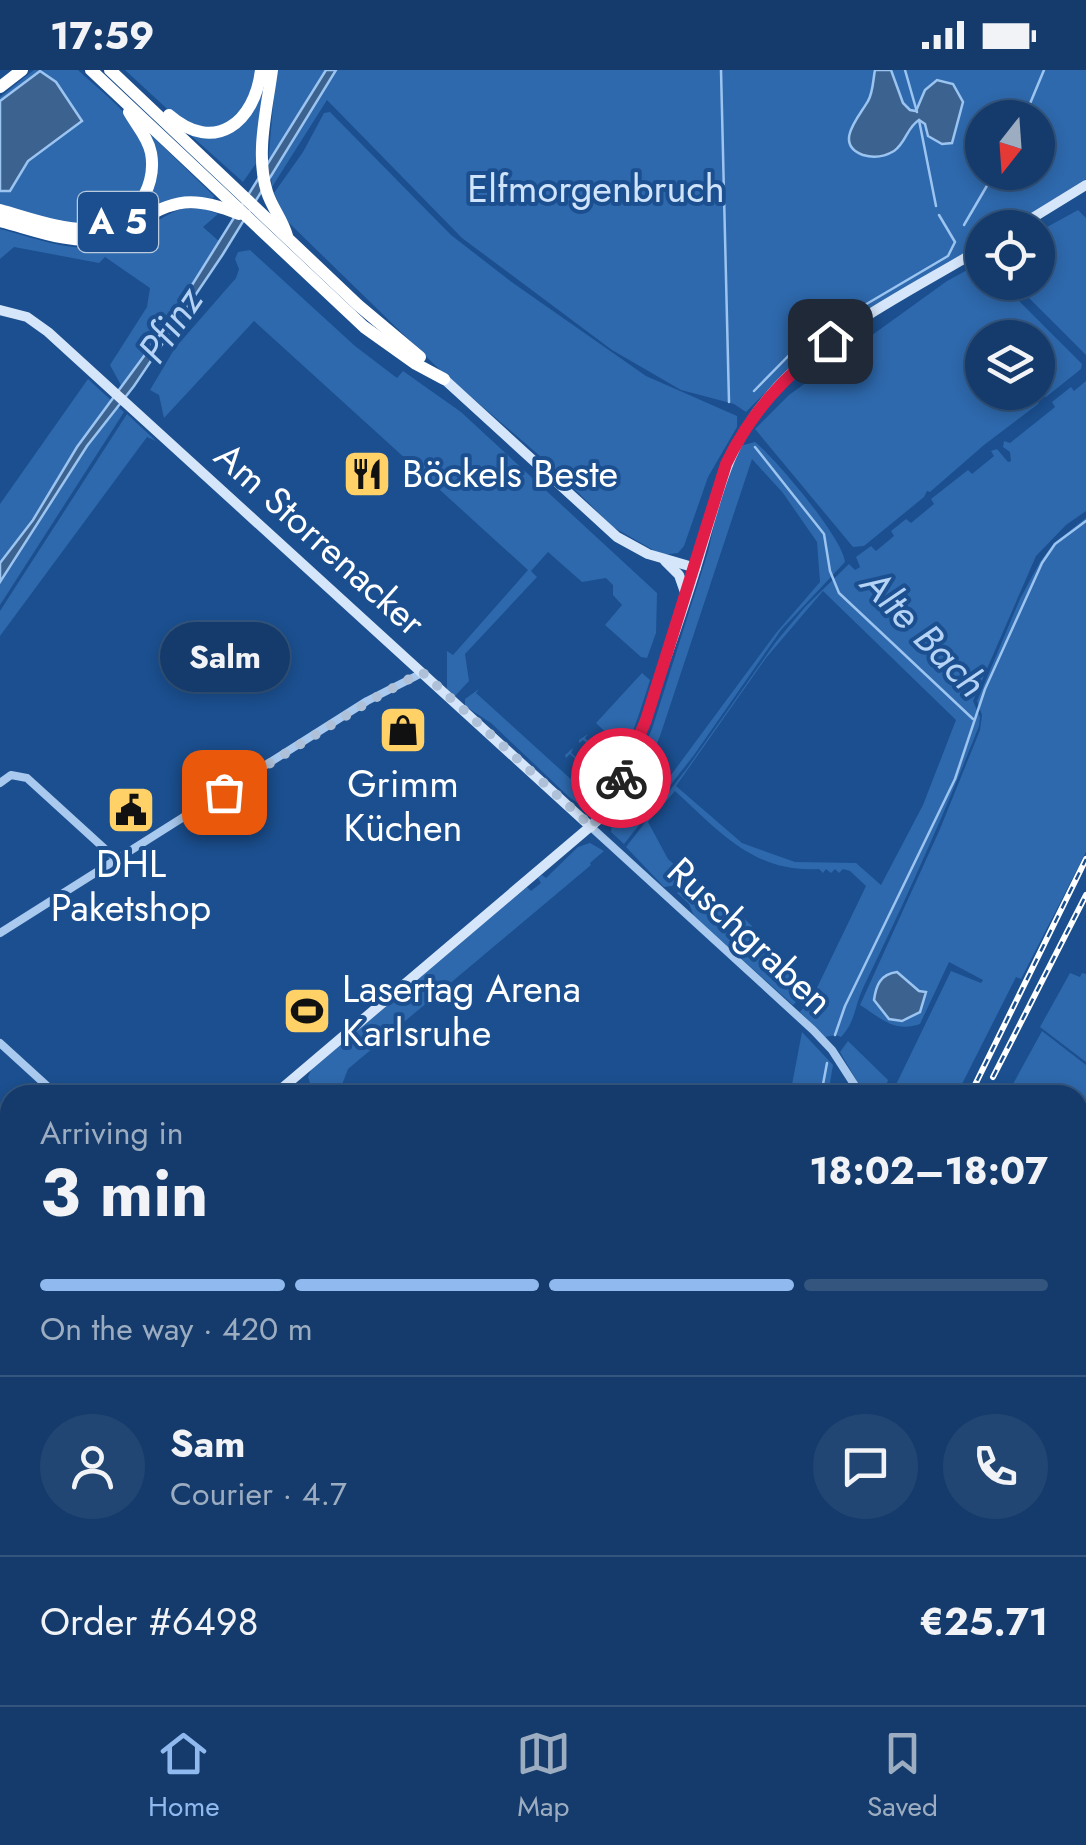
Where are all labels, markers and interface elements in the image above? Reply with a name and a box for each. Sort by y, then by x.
text: 17:59 [50,8,154,63]
north arrow [965,100,1055,190]
map controls [965,100,1055,410]
park label: Elfmorgenbruch [467,161,725,216]
road number: A 5 [78,192,158,252]
button: locate [965,210,1055,300]
water label: Pfinz [123,274,218,375]
pin [788,299,873,384]
icon: home [803,314,858,369]
button: layers [965,320,1055,410]
street label: Am Storrenacker [203,429,438,648]
place label: Böckels Beste [402,446,618,501]
restaurant icon: Böckels Beste [341,448,393,500]
water label: Alte Bach [847,555,1000,710]
callout: Salm [159,622,289,692]
text: Salm [189,634,261,680]
shop icon: Grimm Küchen [377,704,429,756]
courier [571,728,671,828]
pin [182,750,267,835]
icon: bike [594,751,649,806]
place label: Grimm Küchen [343,756,463,855]
icon: bag [197,765,252,820]
public building icon: DHL Paketshop [105,784,157,836]
place label: DHL Paketshop [51,836,211,935]
street label: Ruschgraben [655,844,845,1027]
place label: Lasertag Arena Karlsruhe [342,961,581,1060]
sports icon: Lasertag Arena Karlsruhe [281,985,333,1037]
text: Arriving in [40,1110,184,1156]
text: 18:02–18:07 [809,1143,1048,1198]
text: 3 min [40,1146,208,1240]
text: On the way · 420 m [40,1306,313,1352]
button: person [40,1414,145,1519]
button: chat [813,1414,918,1519]
button: phone [943,1414,1048,1519]
text: Sam [170,1416,245,1471]
text: Courier · 4.7 [170,1471,347,1517]
text: Order #6498 [40,1594,258,1649]
text: €25.71 [919,1594,1048,1649]
tab: Home [148,1726,220,1827]
tab: Map [516,1726,571,1827]
tab: Saved [867,1726,938,1827]

